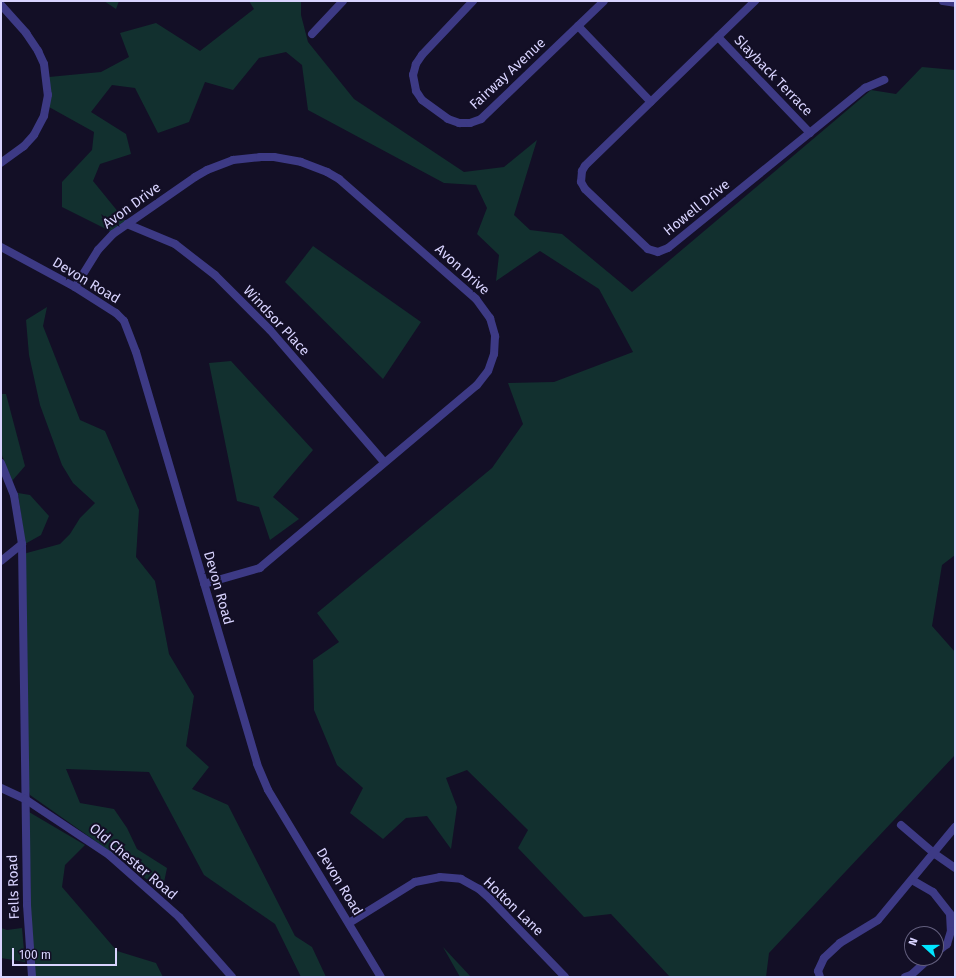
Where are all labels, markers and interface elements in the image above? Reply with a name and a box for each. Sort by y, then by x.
street label: Slayback Terrace [730,32,816,120]
street label: Fairway Avenue [467,35,549,113]
street label: Howell Drive [661,176,733,240]
street label: Avon Drive [100,179,164,233]
street label: Avon Drive [431,241,493,299]
street label: Devon Road [49,254,123,308]
street label: Windsor Place [239,283,313,359]
street label: Devon Road [199,549,237,627]
street label: Old Chester Road [86,820,180,904]
street label: Devon Road [312,845,366,919]
street label: Fells Road [4,854,24,920]
street label: Holton Lane [479,874,547,940]
north arrow [904,926,944,966]
text: N [906,936,921,948]
scale bar [14,940,119,966]
text: 100 m [19,948,51,962]

